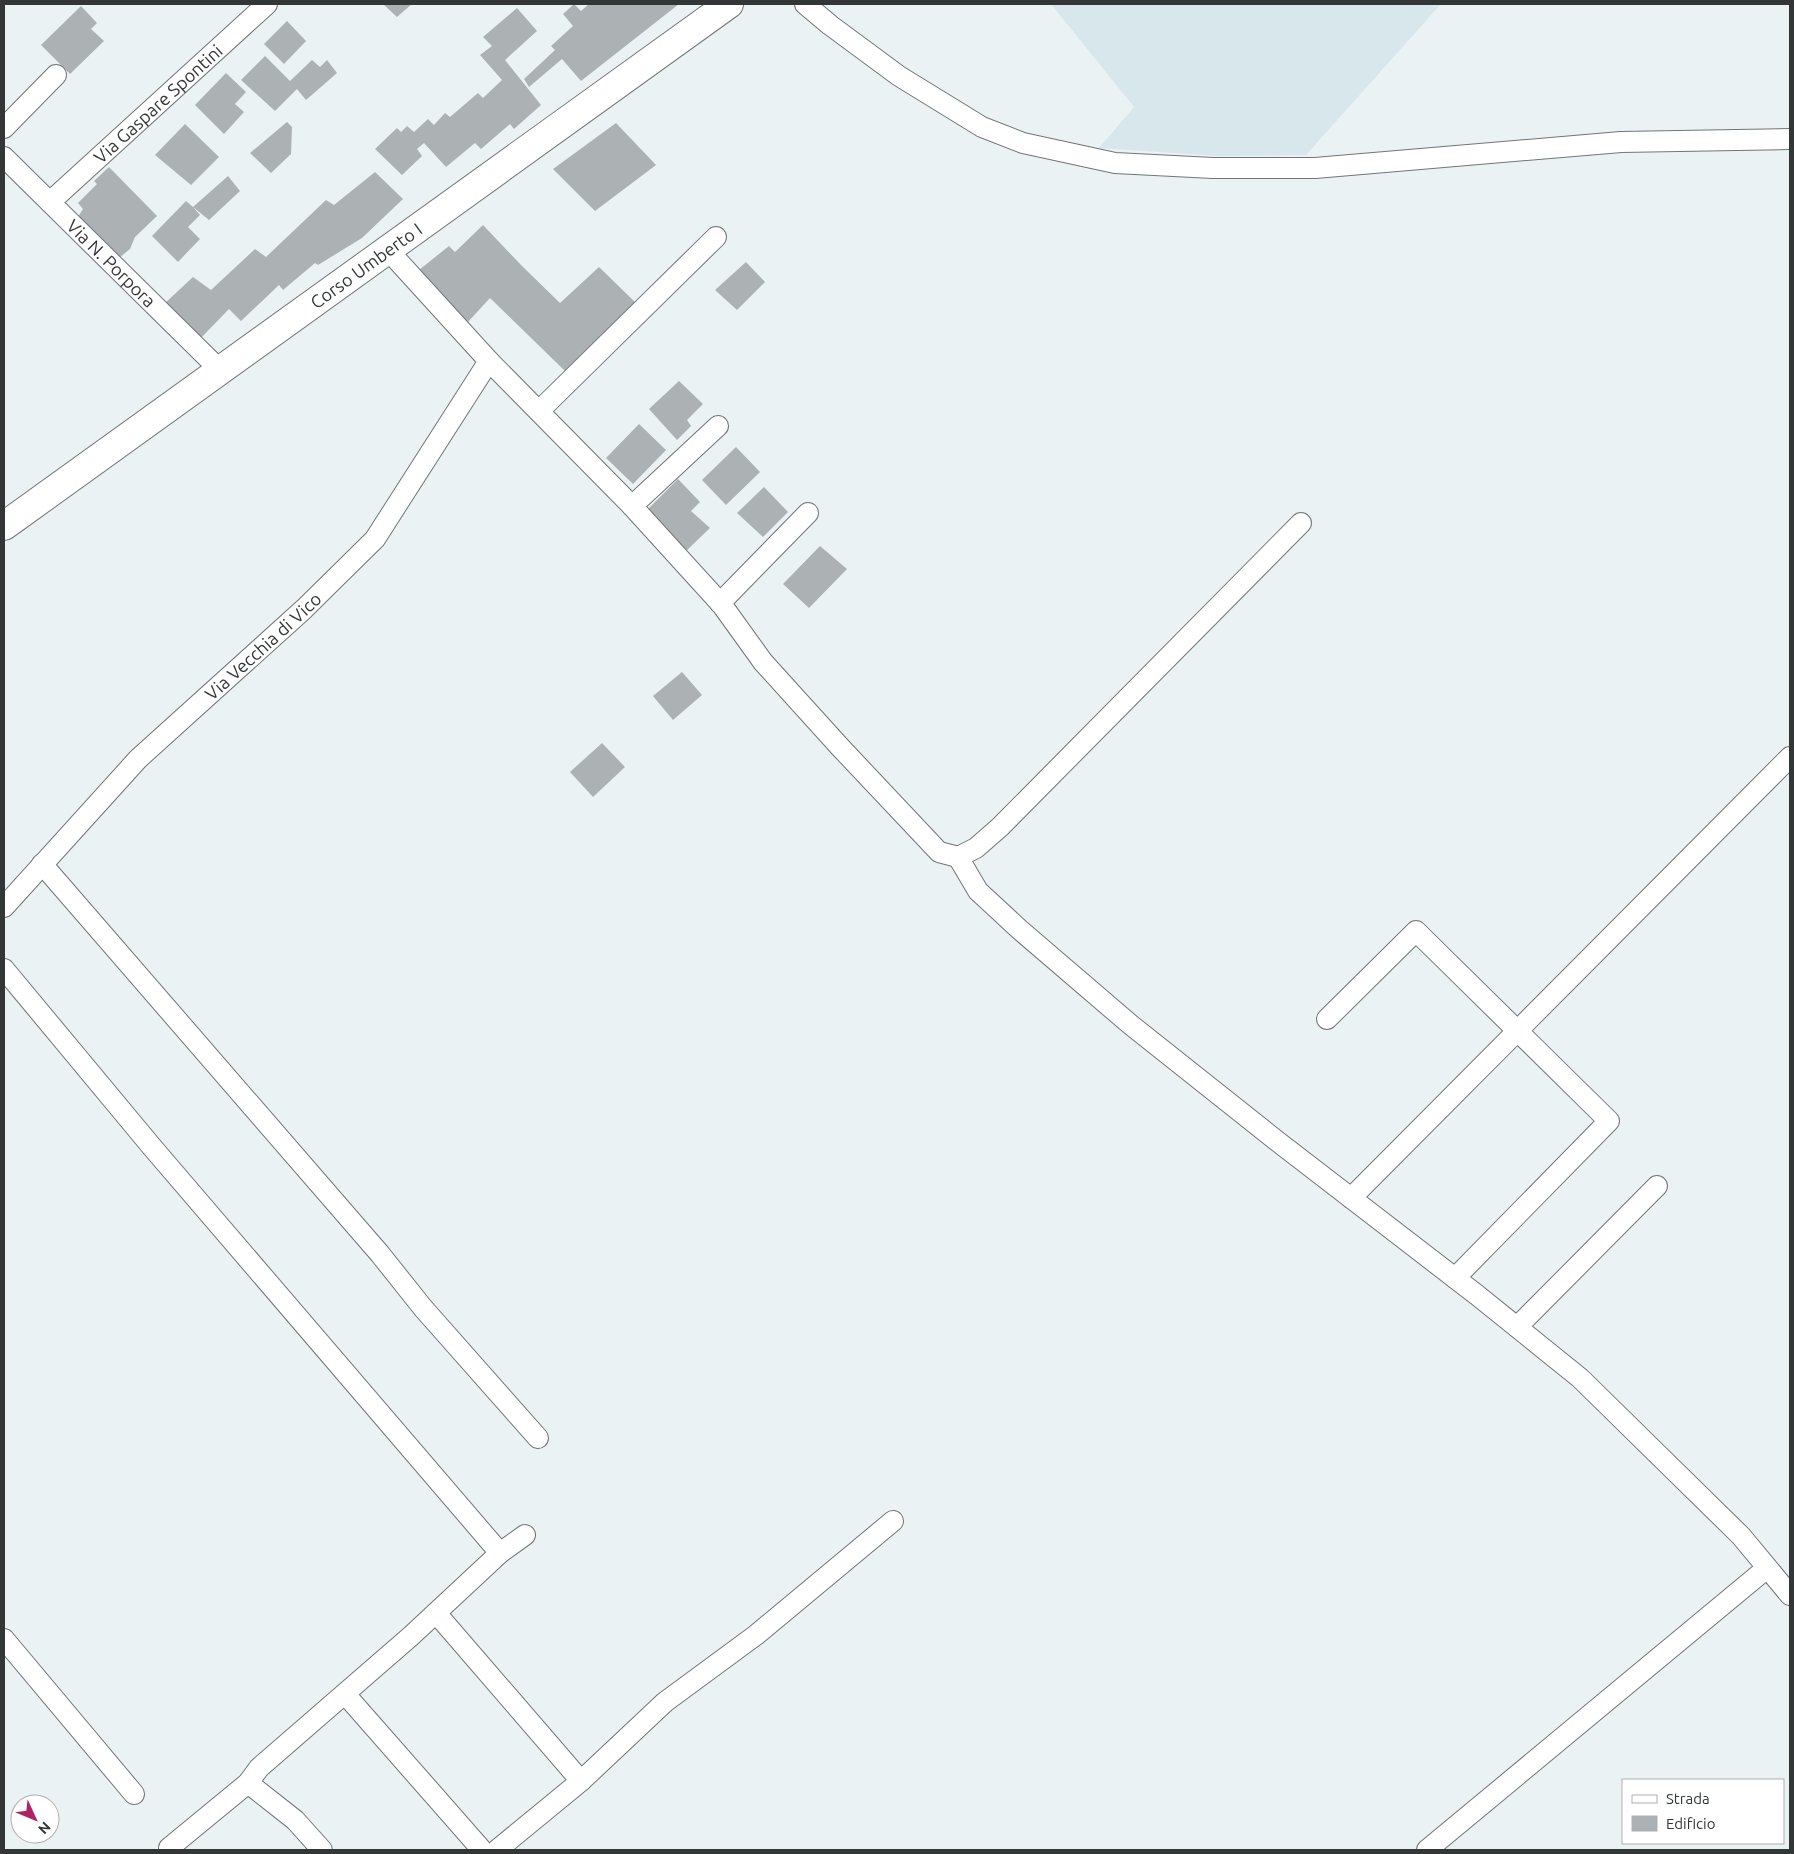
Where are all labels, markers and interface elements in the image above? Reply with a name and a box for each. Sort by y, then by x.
street label: Via Gaspare Spontini [90,40,226,167]
street label: Via N. Porpora [63,215,160,311]
street label: Corso Umberto I [306,219,425,312]
street label: Via Vecchia di Vico [201,588,325,704]
legend [1622,1779,1784,1844]
text: Strada [1666,1790,1710,1807]
north arrow [10,1794,60,1844]
text: Edificio [1666,1815,1715,1832]
text: N [35,1819,54,1837]

